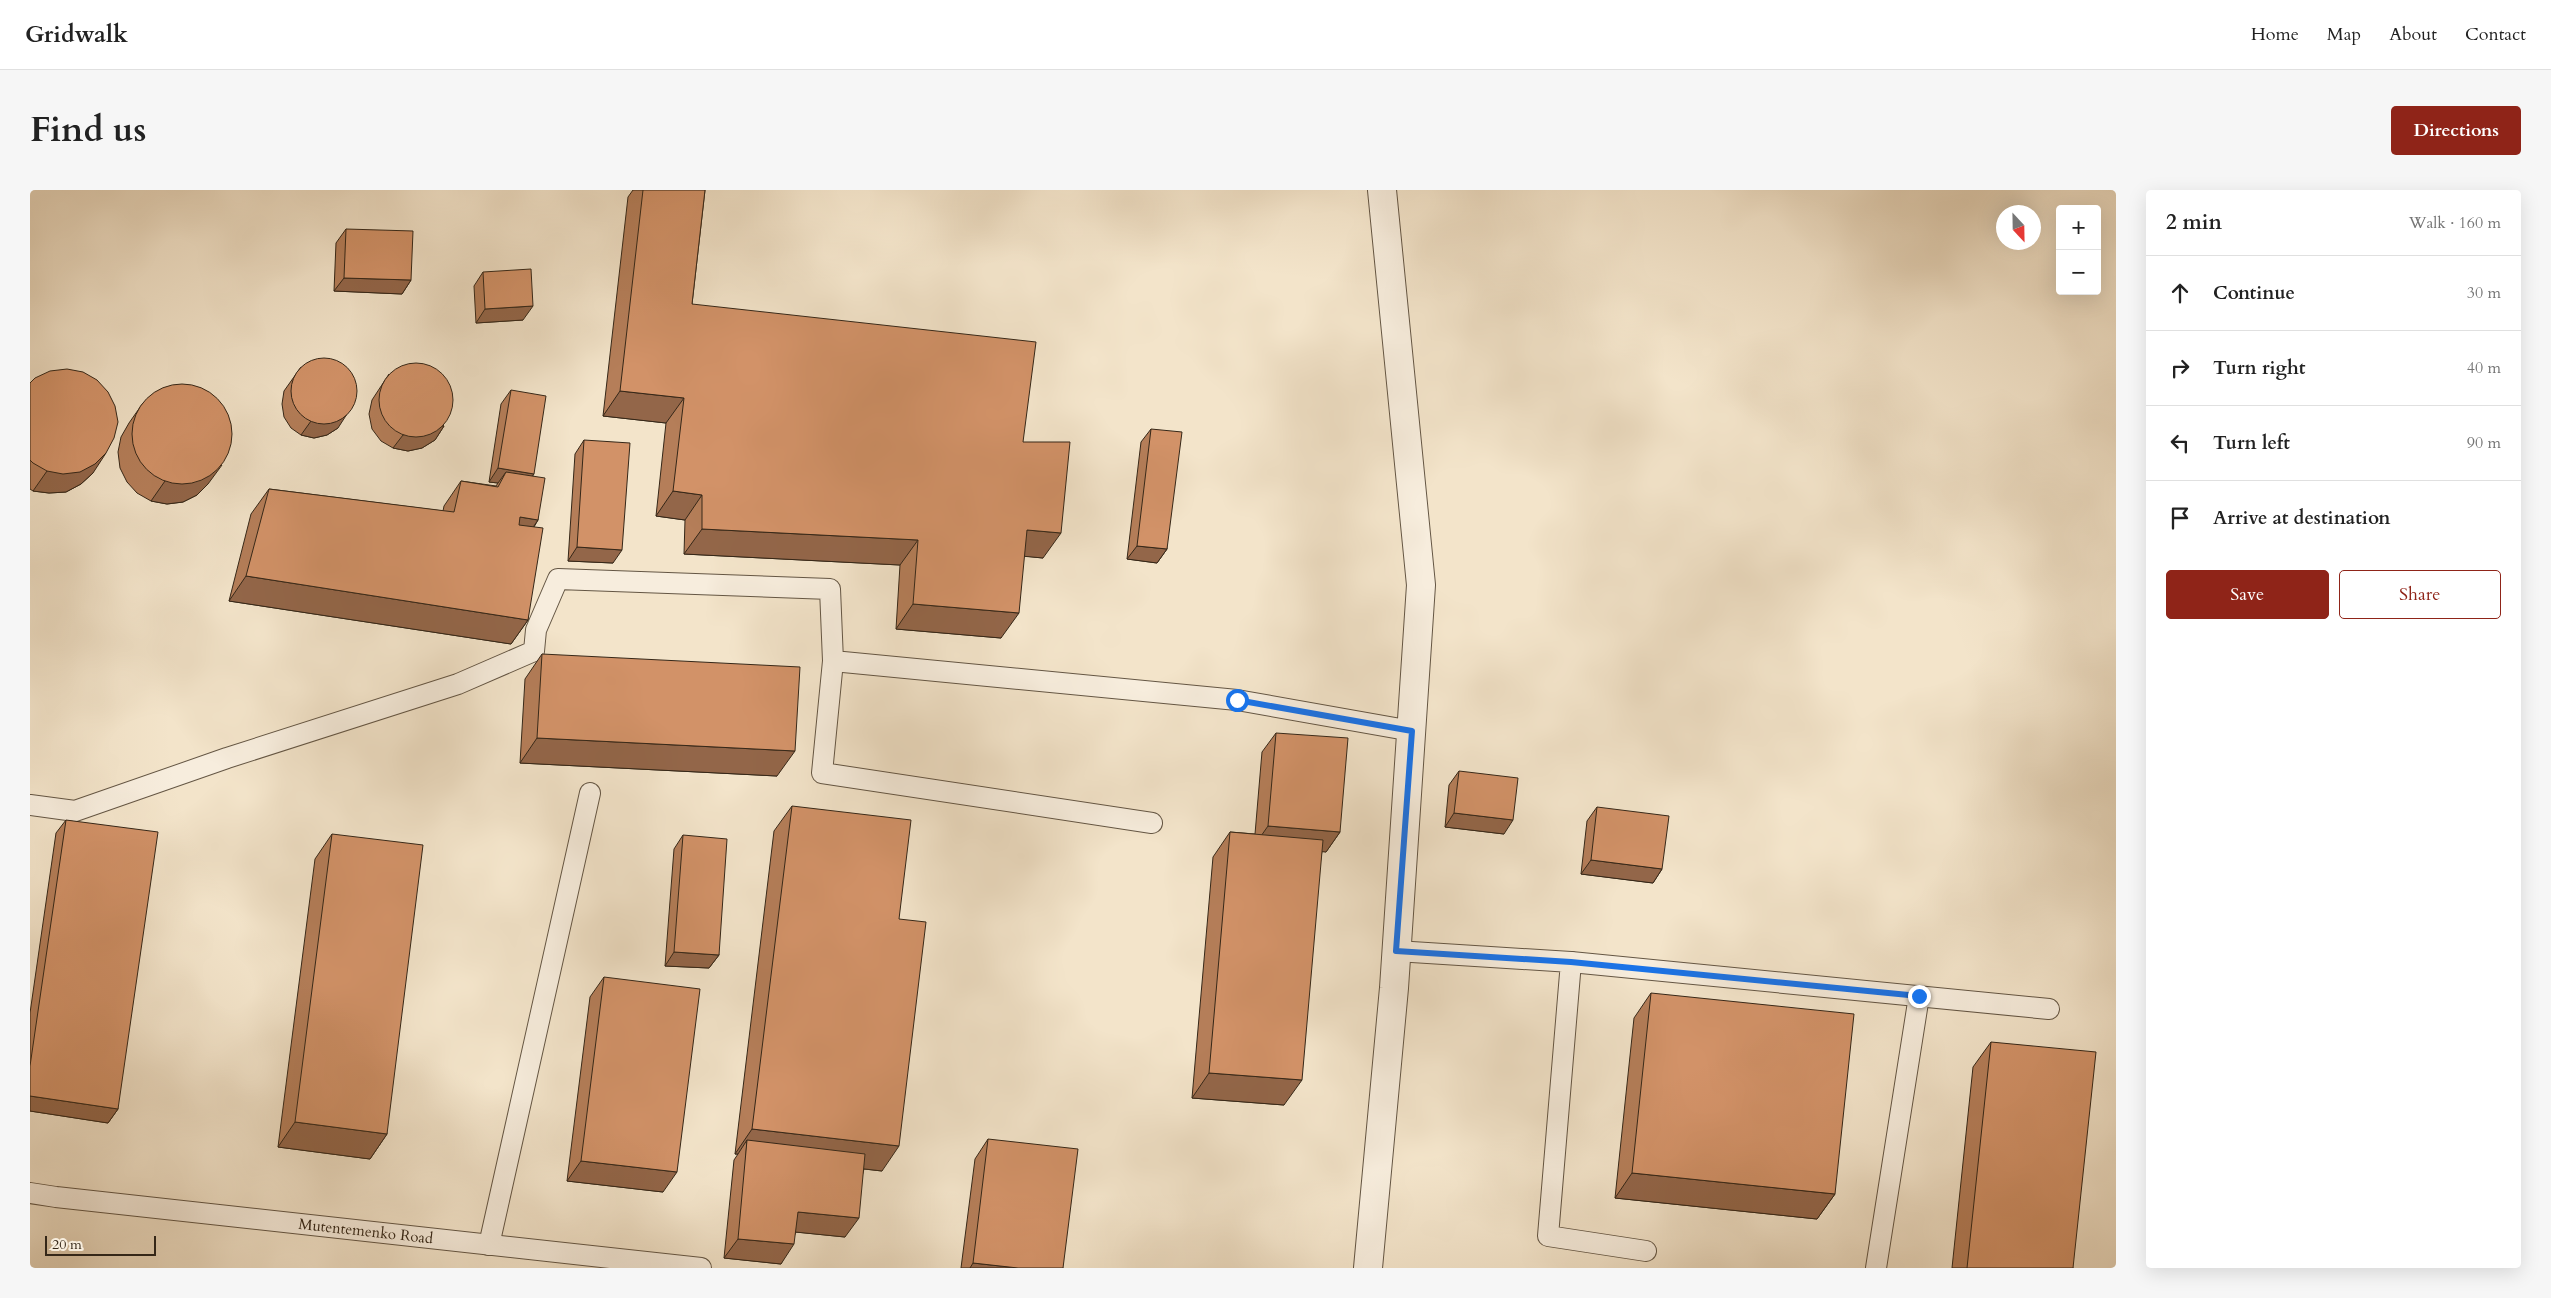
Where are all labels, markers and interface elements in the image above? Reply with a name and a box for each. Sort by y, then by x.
text: Gridwalk [25,18,128,51]
text: Home [2251,22,2299,47]
text: Map [2327,22,2361,47]
text: About [2389,22,2437,47]
text: Contact [2465,22,2526,47]
text: Find us [30,106,146,154]
button: Directions [2391,106,2521,155]
north arrow [1996,205,2041,250]
map controls [2056,205,2101,295]
button: + [2056,205,2101,250]
text: 2 min [2166,208,2222,237]
text: Walk · 160 m [2409,212,2501,234]
button: − [2056,250,2101,295]
icon: ahead [2166,279,2194,307]
text: Continue [2213,280,2295,306]
text: 30 m [2467,282,2501,304]
icon: right [2166,354,2194,382]
text: Turn right [2213,355,2305,381]
text: 40 m [2467,357,2501,379]
icon: left [2166,429,2194,457]
text: Turn left [2213,430,2290,456]
text: 90 m [2467,432,2501,454]
icon: arrive [2166,504,2194,532]
text: Arrive at destination [2213,505,2390,531]
button: Save [2166,570,2329,619]
button: Share [2339,570,2501,619]
route start [1226,689,1249,712]
route end [1908,985,1931,1008]
street label: Mutentemenko Road [298,1214,434,1248]
scale bar [45,1233,156,1256]
text: 20 m [52,1235,82,1254]

